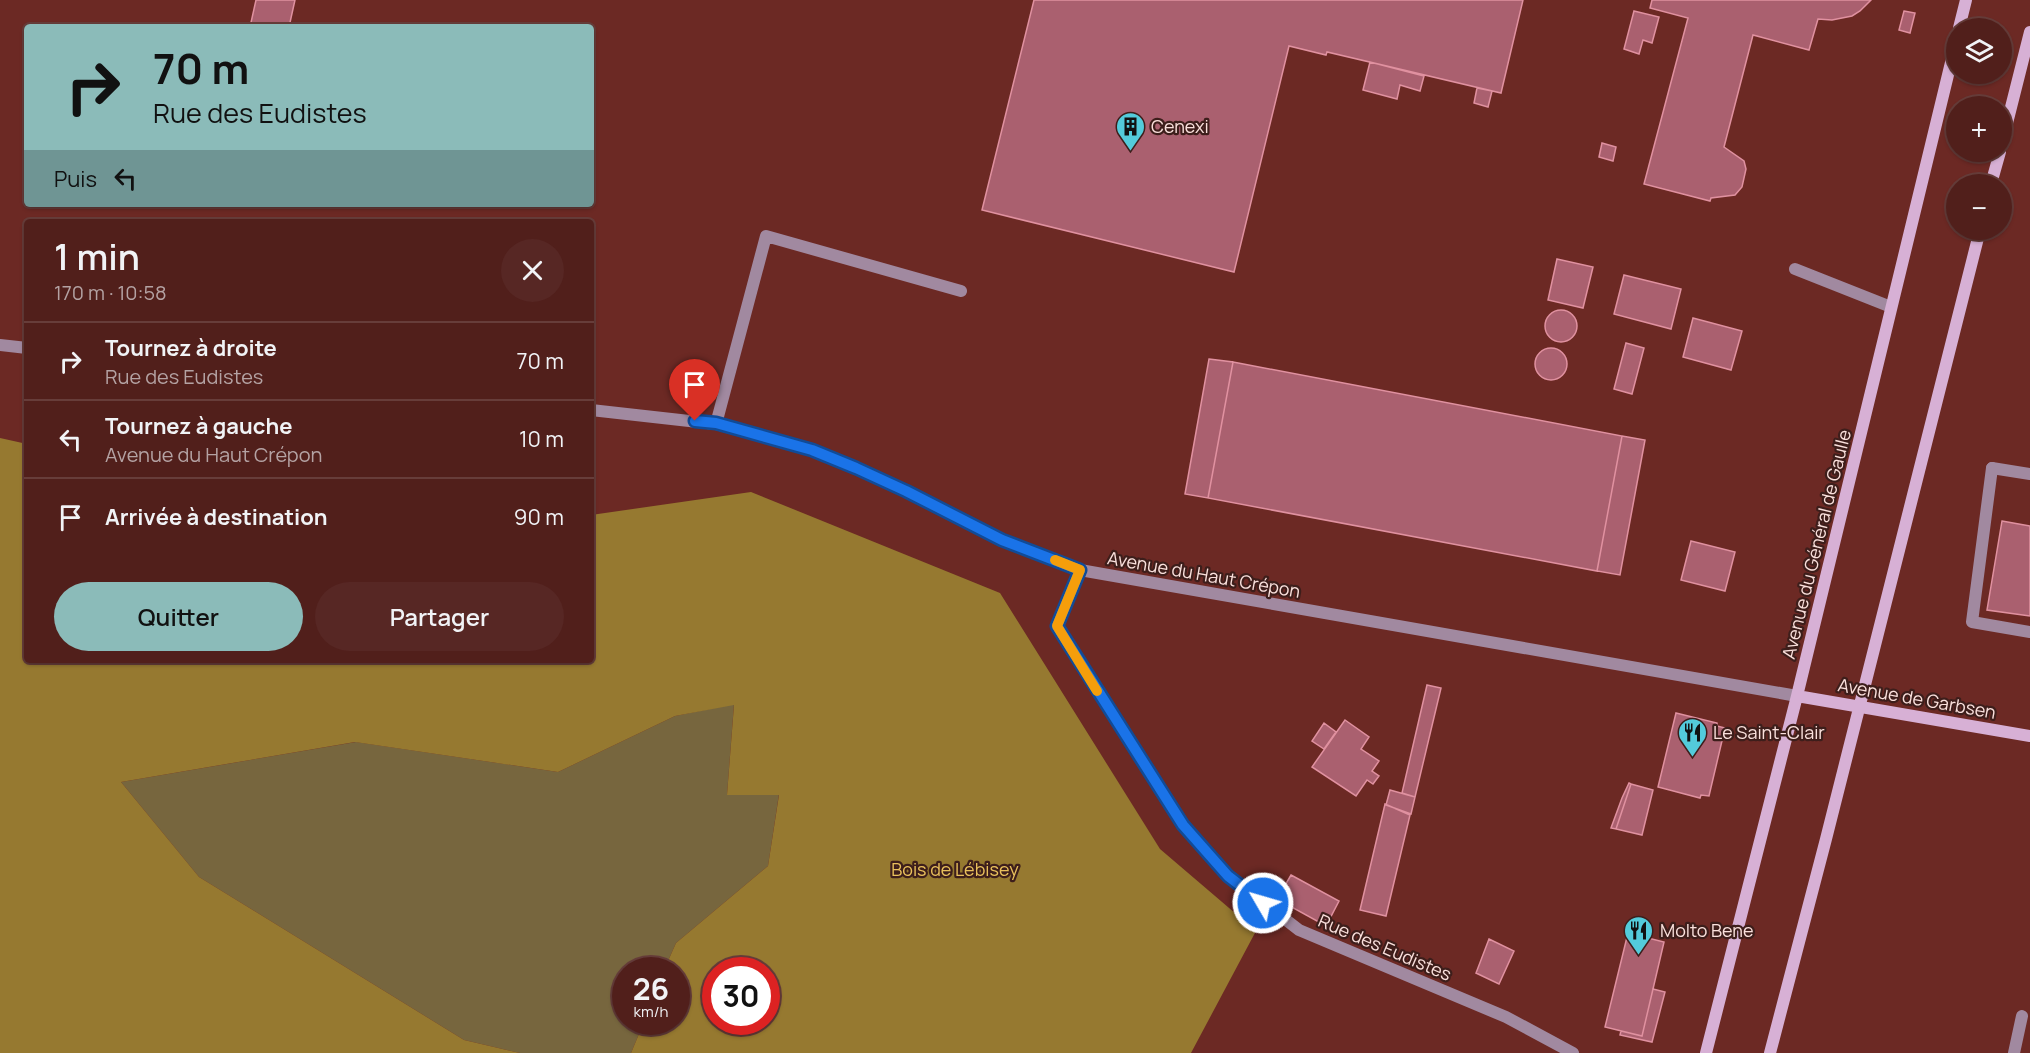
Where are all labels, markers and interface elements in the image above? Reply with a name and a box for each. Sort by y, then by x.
map controls [1946,18,2012,240]
button: layers [1946,18,2012,84]
text: 70 m [153,39,249,97]
icon: right [54,48,132,126]
text: Rue des Eudistes [153,94,367,131]
button: + [1946,96,2012,162]
building icon: Cenexi [1114,110,1146,152]
place label: Cenexi [1151,114,1209,138]
icon: left [109,162,142,195]
text: Puis [54,164,97,194]
button: − [1946,174,2012,240]
text: 1 min [54,232,140,281]
button: close [501,239,564,302]
text: 170 m · 10:58 [54,279,167,306]
text: Tournez à droite [105,333,277,363]
icon: right [54,345,87,378]
text: 70 m [516,346,564,376]
pin [669,359,720,421]
text: Rue des Eudistes [105,363,263,390]
icon: arrive [678,368,711,401]
text: Tournez à gauche [105,411,292,441]
icon: left [54,423,87,456]
text: 10 m [519,424,564,454]
street label: Avenue du Général de Gaulle [1776,427,1856,661]
text: Avenue du Haut Crépon [105,441,322,468]
icon: arrive [54,501,87,534]
text: Arrivée à destination [105,502,328,532]
text: 90 m [514,502,564,532]
street label: Avenue du Haut Crépon [1106,545,1302,603]
button: Quitter [54,582,303,651]
button: Partager [315,582,564,651]
street label: Avenue de Garbsen [1836,672,1998,724]
restaurant icon: Le Saint-Clair [1676,716,1708,758]
place label: Le Saint-Clair [1713,720,1825,744]
park label: Bois de Lébisey [891,857,1019,881]
position arrow [1231,871,1295,935]
street label: Rue des Eudistes [1315,908,1455,986]
restaurant icon: Molto Bene [1623,914,1655,956]
place label: Molto Bene [1660,918,1754,942]
speed limit sign: 30 [702,957,780,1035]
text: 26 [633,968,669,1009]
text: km/h [634,1001,668,1022]

